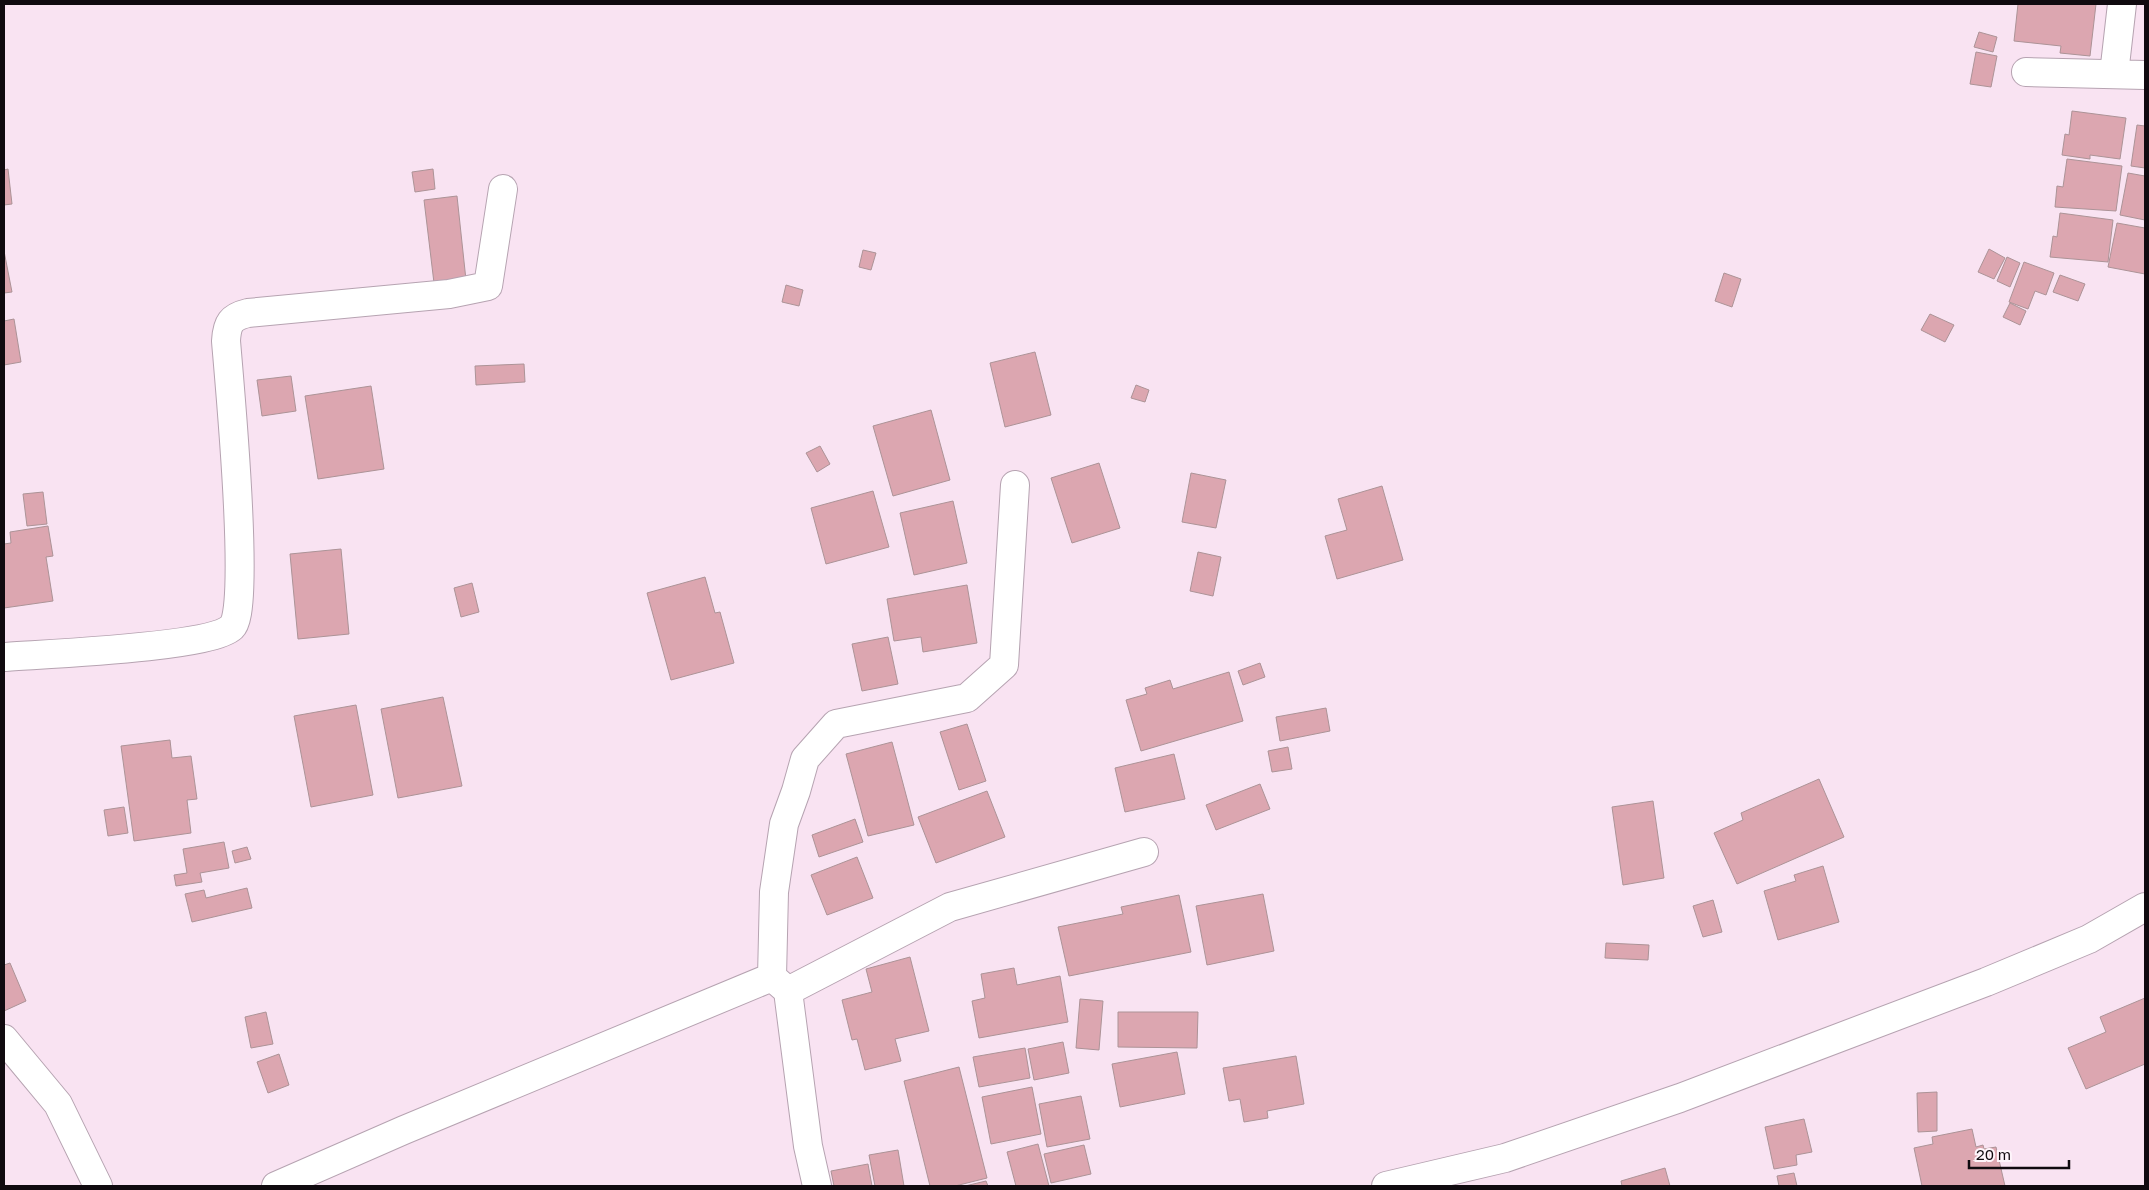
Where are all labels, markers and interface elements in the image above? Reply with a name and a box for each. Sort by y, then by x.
scale bar [1969,1138,2069,1170]
text: 20 m [1976,1145,2011,1163]

